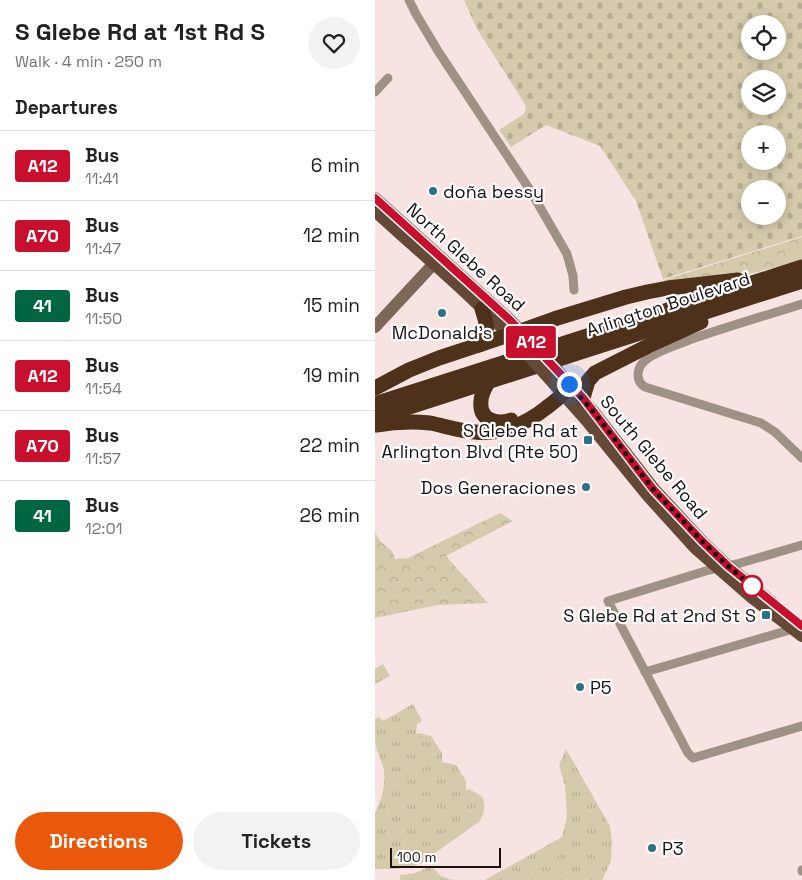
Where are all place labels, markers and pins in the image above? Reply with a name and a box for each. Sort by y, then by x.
place label: doña bessy [443,180,544,203]
marker: doña bessy [427,185,439,197]
marker: McDonald's [436,307,448,319]
place label: McDonald's [392,321,492,344]
place label: S Glebe Rd at Arlington Blvd (Rte 50) [382,419,578,463]
marker: S Glebe Rd at Arlington Blvd (Rte 50) [582,434,594,446]
place label: Dos Generaciones [421,476,576,499]
marker: Dos Generaciones [580,481,592,493]
unlabelled marker [741,575,763,597]
place label: S Glebe Rd at 2nd St S [563,604,756,627]
marker: S Glebe Rd at 2nd St S [760,609,772,621]
place label: P5 [590,676,612,699]
marker: P5 [574,681,586,693]
place label: P3 [662,837,684,860]
marker: P3 [646,842,658,854]

